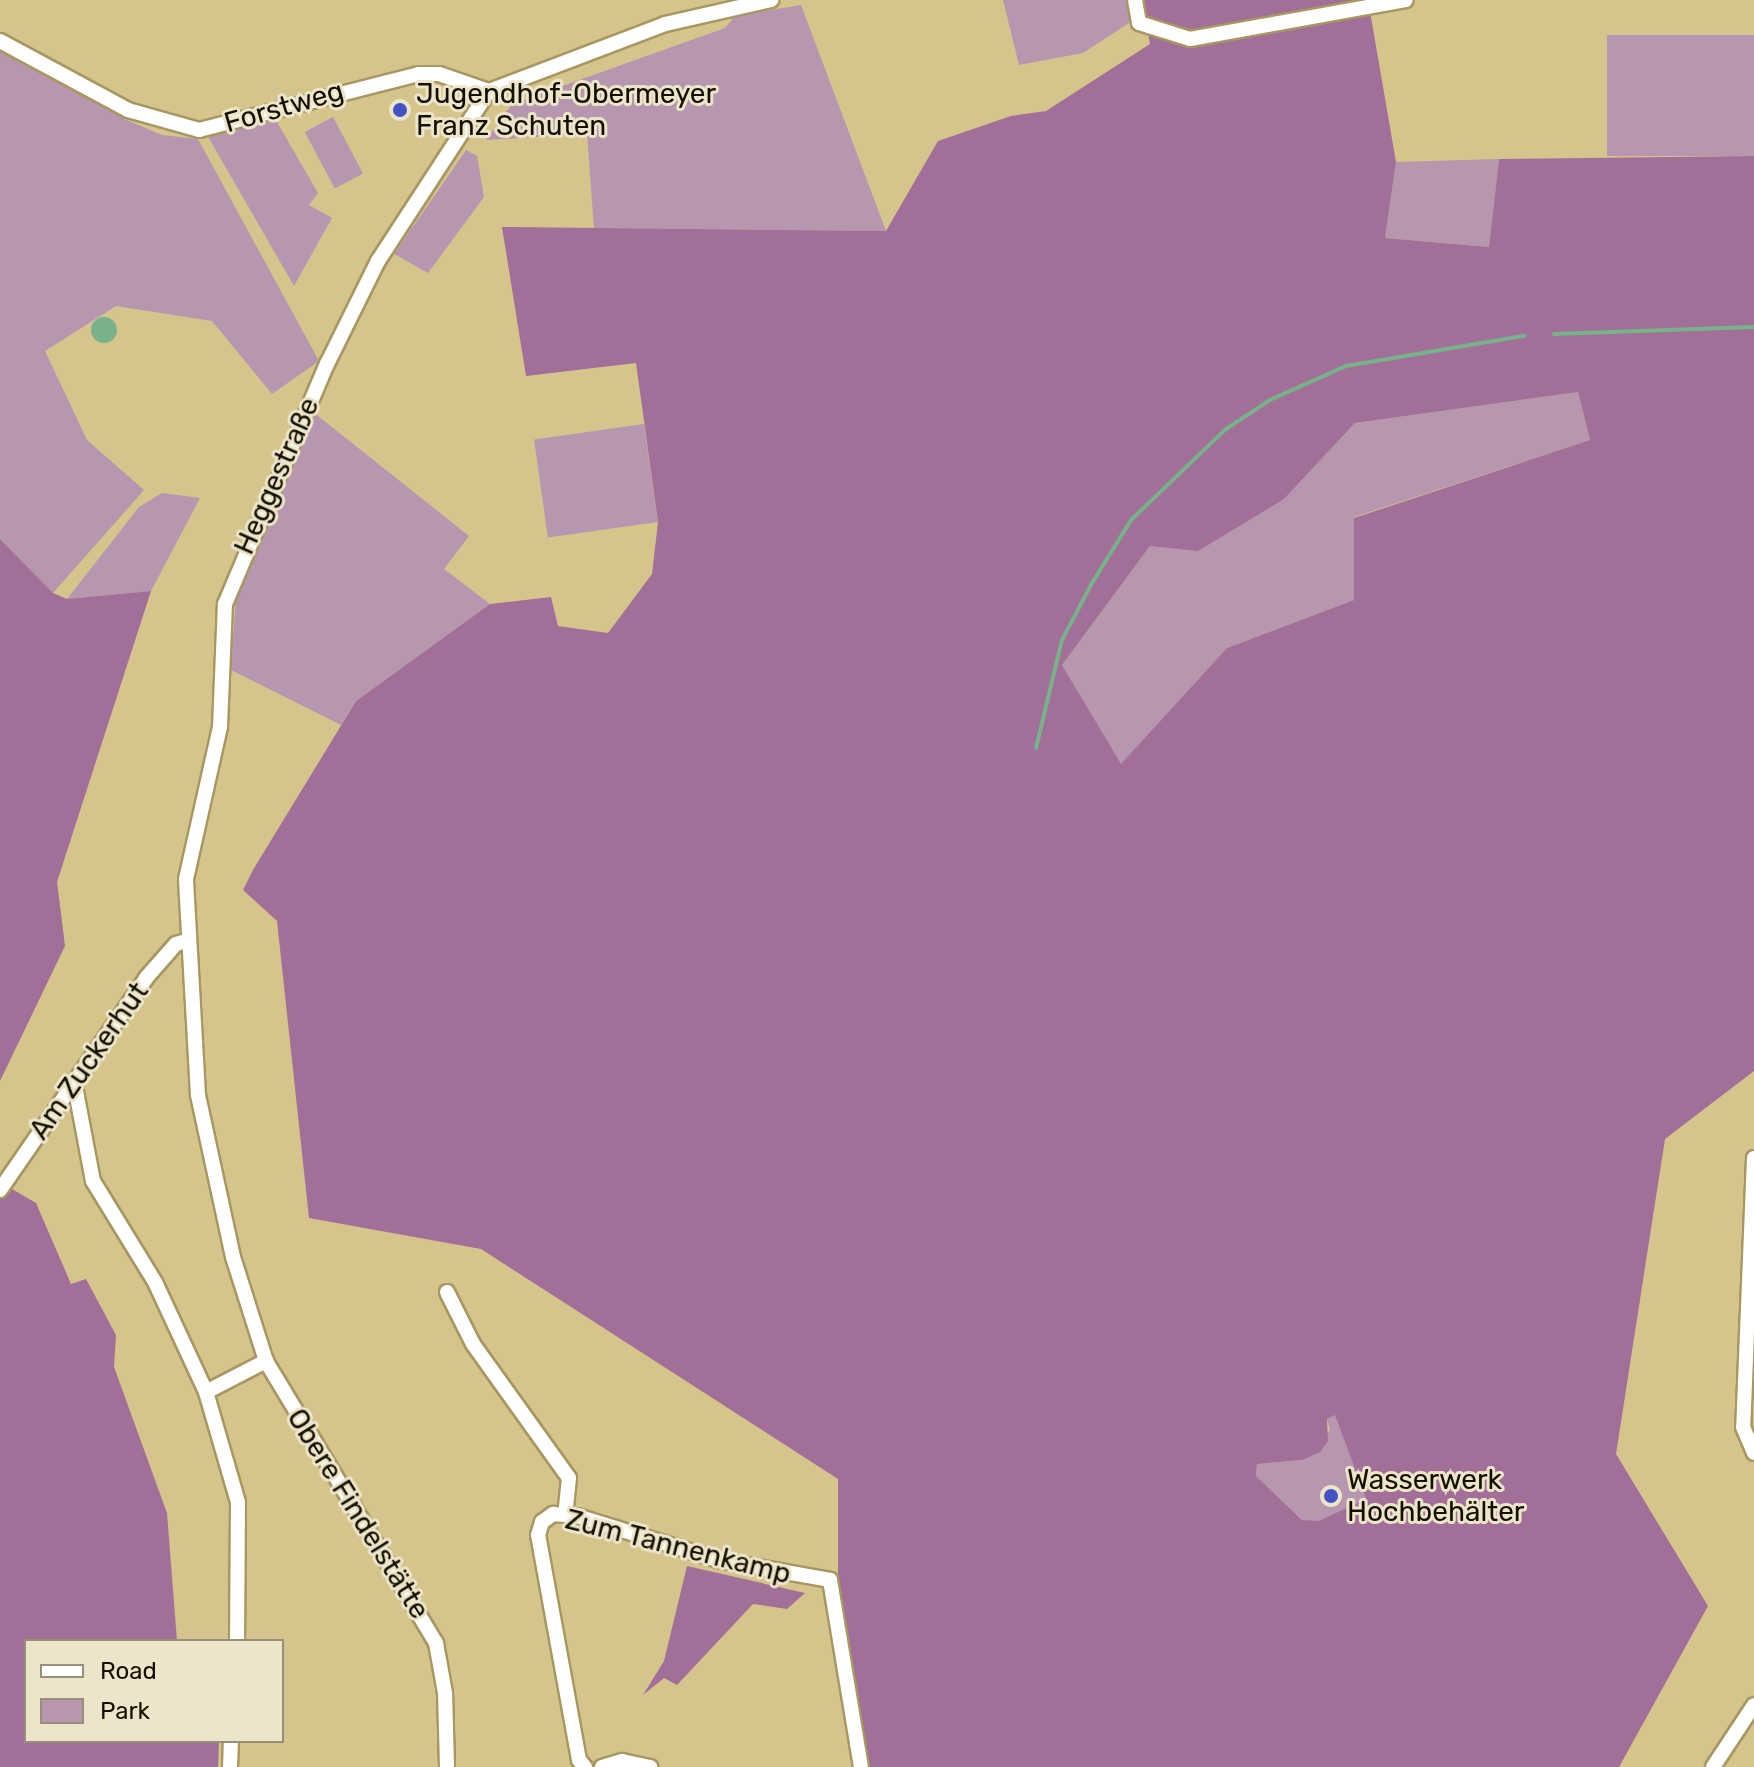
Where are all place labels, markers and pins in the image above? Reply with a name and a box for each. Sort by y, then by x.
place label: Jugendhof-Obermeyer Franz Schuten [416,77,716,143]
marker: Jugendhof-Obermeyer Franz Schuten [391,101,409,119]
place label: Wasserwerk Hochbehälter [1347,1463,1524,1529]
marker: Wasserwerk Hochbehälter [1322,1487,1340,1505]

